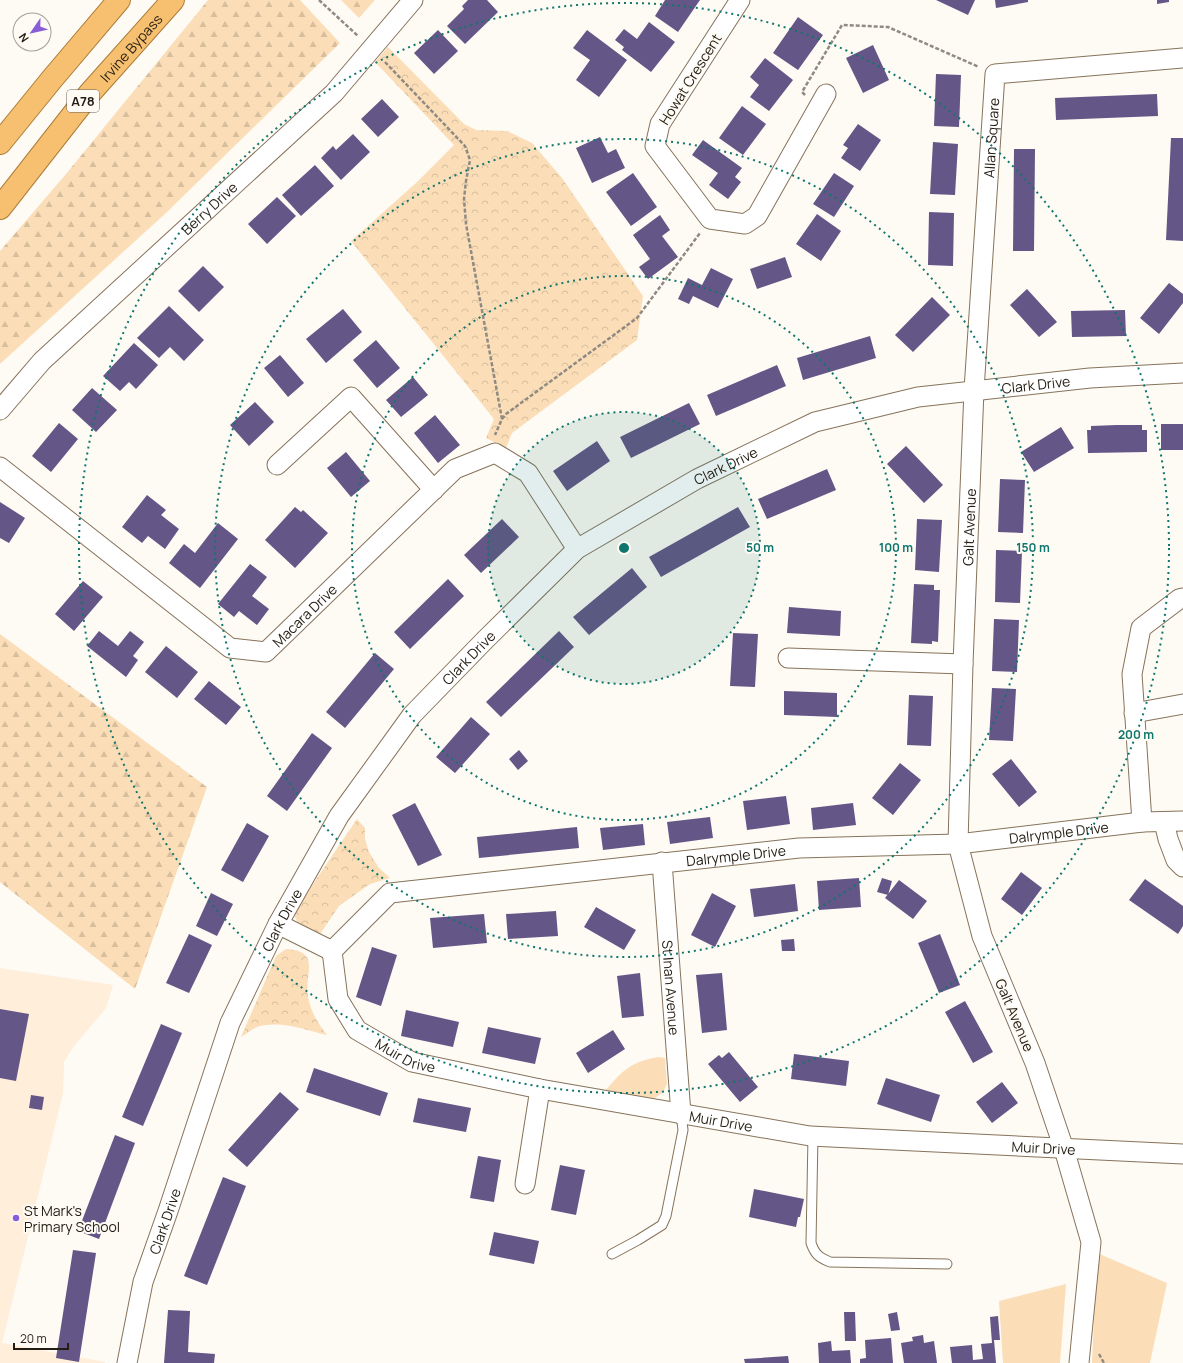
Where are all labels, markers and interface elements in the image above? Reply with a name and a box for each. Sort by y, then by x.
street label: Irvine Bypass [95,10,166,85]
north arrow [12,12,52,52]
text: N [15,30,32,45]
street label: Howat Crescent [654,30,726,128]
road number: A78 [67,90,99,112]
street label: Allan Square [979,97,1003,179]
street label: Berry Drive [177,177,241,238]
street label: Clark Drive [1001,371,1071,397]
street label: Clark Drive [690,442,760,489]
street label: Galt Avenue [957,488,980,566]
text: 50 m [746,539,774,556]
text: 100 m [879,539,913,556]
text: 150 m [1016,539,1050,556]
centre of rings [617,541,631,555]
street label: Macara Drive [268,579,341,651]
street label: Clark Drive [437,626,499,689]
text: 200 m [1118,726,1154,743]
street label: Dalrymple Drive [1008,817,1110,847]
street label: Dalrymple Drive [685,840,787,870]
street label: Clark Drive [257,885,306,954]
street label: St Inan Avenue [658,939,685,1036]
street label: Galt Avenue [991,976,1039,1054]
street label: Muir Drive [372,1033,437,1076]
street label: Muir Drive [688,1106,754,1135]
street label: Muir Drive [1011,1136,1076,1158]
street label: Clark Drive [144,1186,184,1257]
place label: St Mark's Primary School [24,1201,120,1236]
marker: St Mark's Primary School [11,1213,21,1223]
scale bar [14,1325,68,1351]
text: 20 m [20,1330,47,1347]

